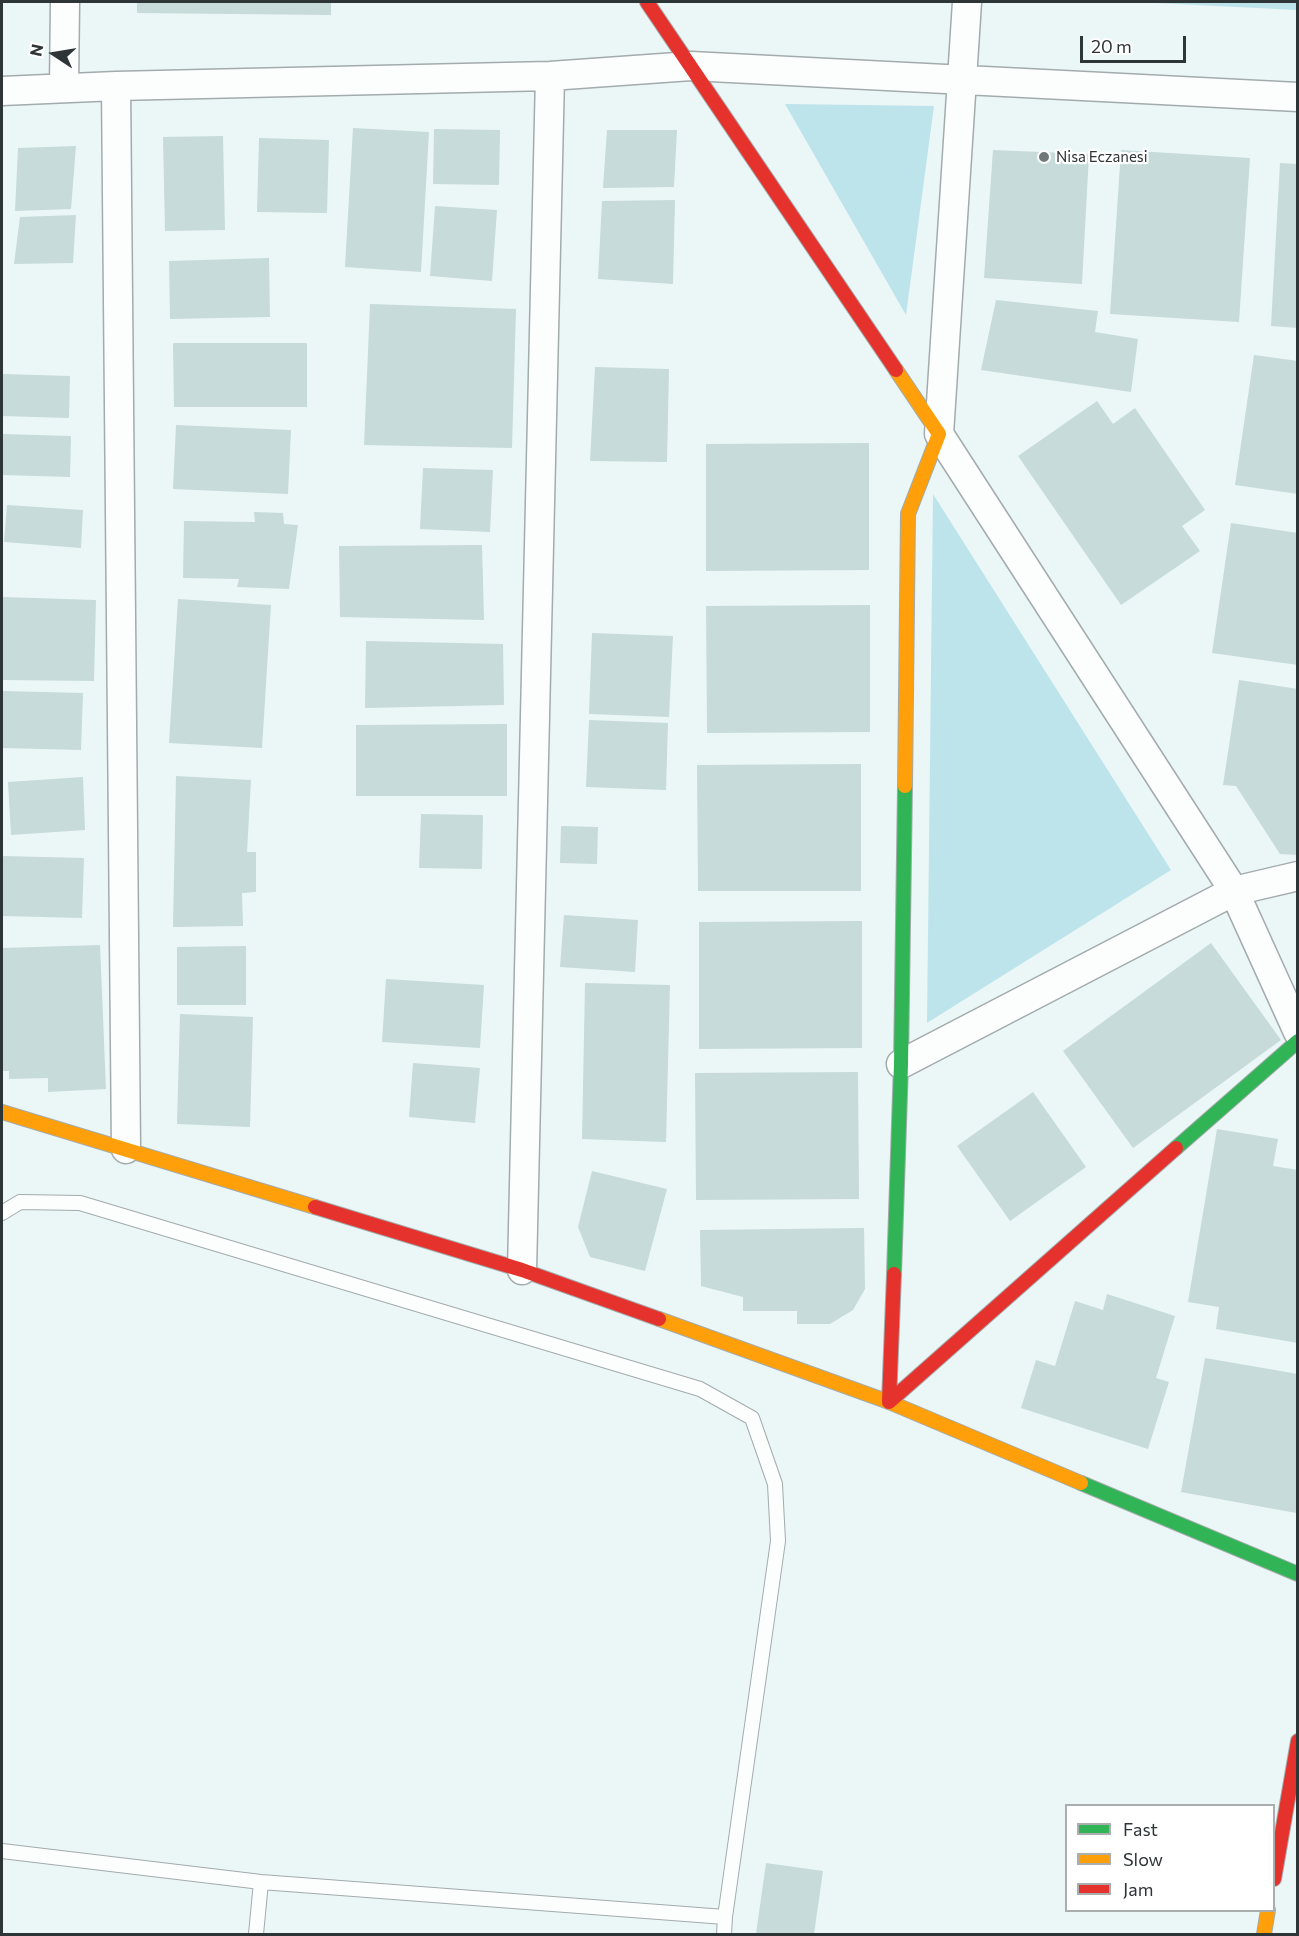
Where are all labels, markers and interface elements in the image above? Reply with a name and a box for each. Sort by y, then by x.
north arrow [24,24,84,84]
scale bar [1083,24,1190,62]
text: 20 m [1091,35,1132,57]
text: N [25,42,46,58]
place label: Nisa Eczanesi [1056,148,1148,166]
marker: Nisa Eczanesi [1037,150,1051,164]
legend [1065,1804,1275,1912]
text: Fast [1123,1818,1158,1840]
text: Slow [1123,1848,1163,1870]
text: Jam [1123,1878,1153,1900]

